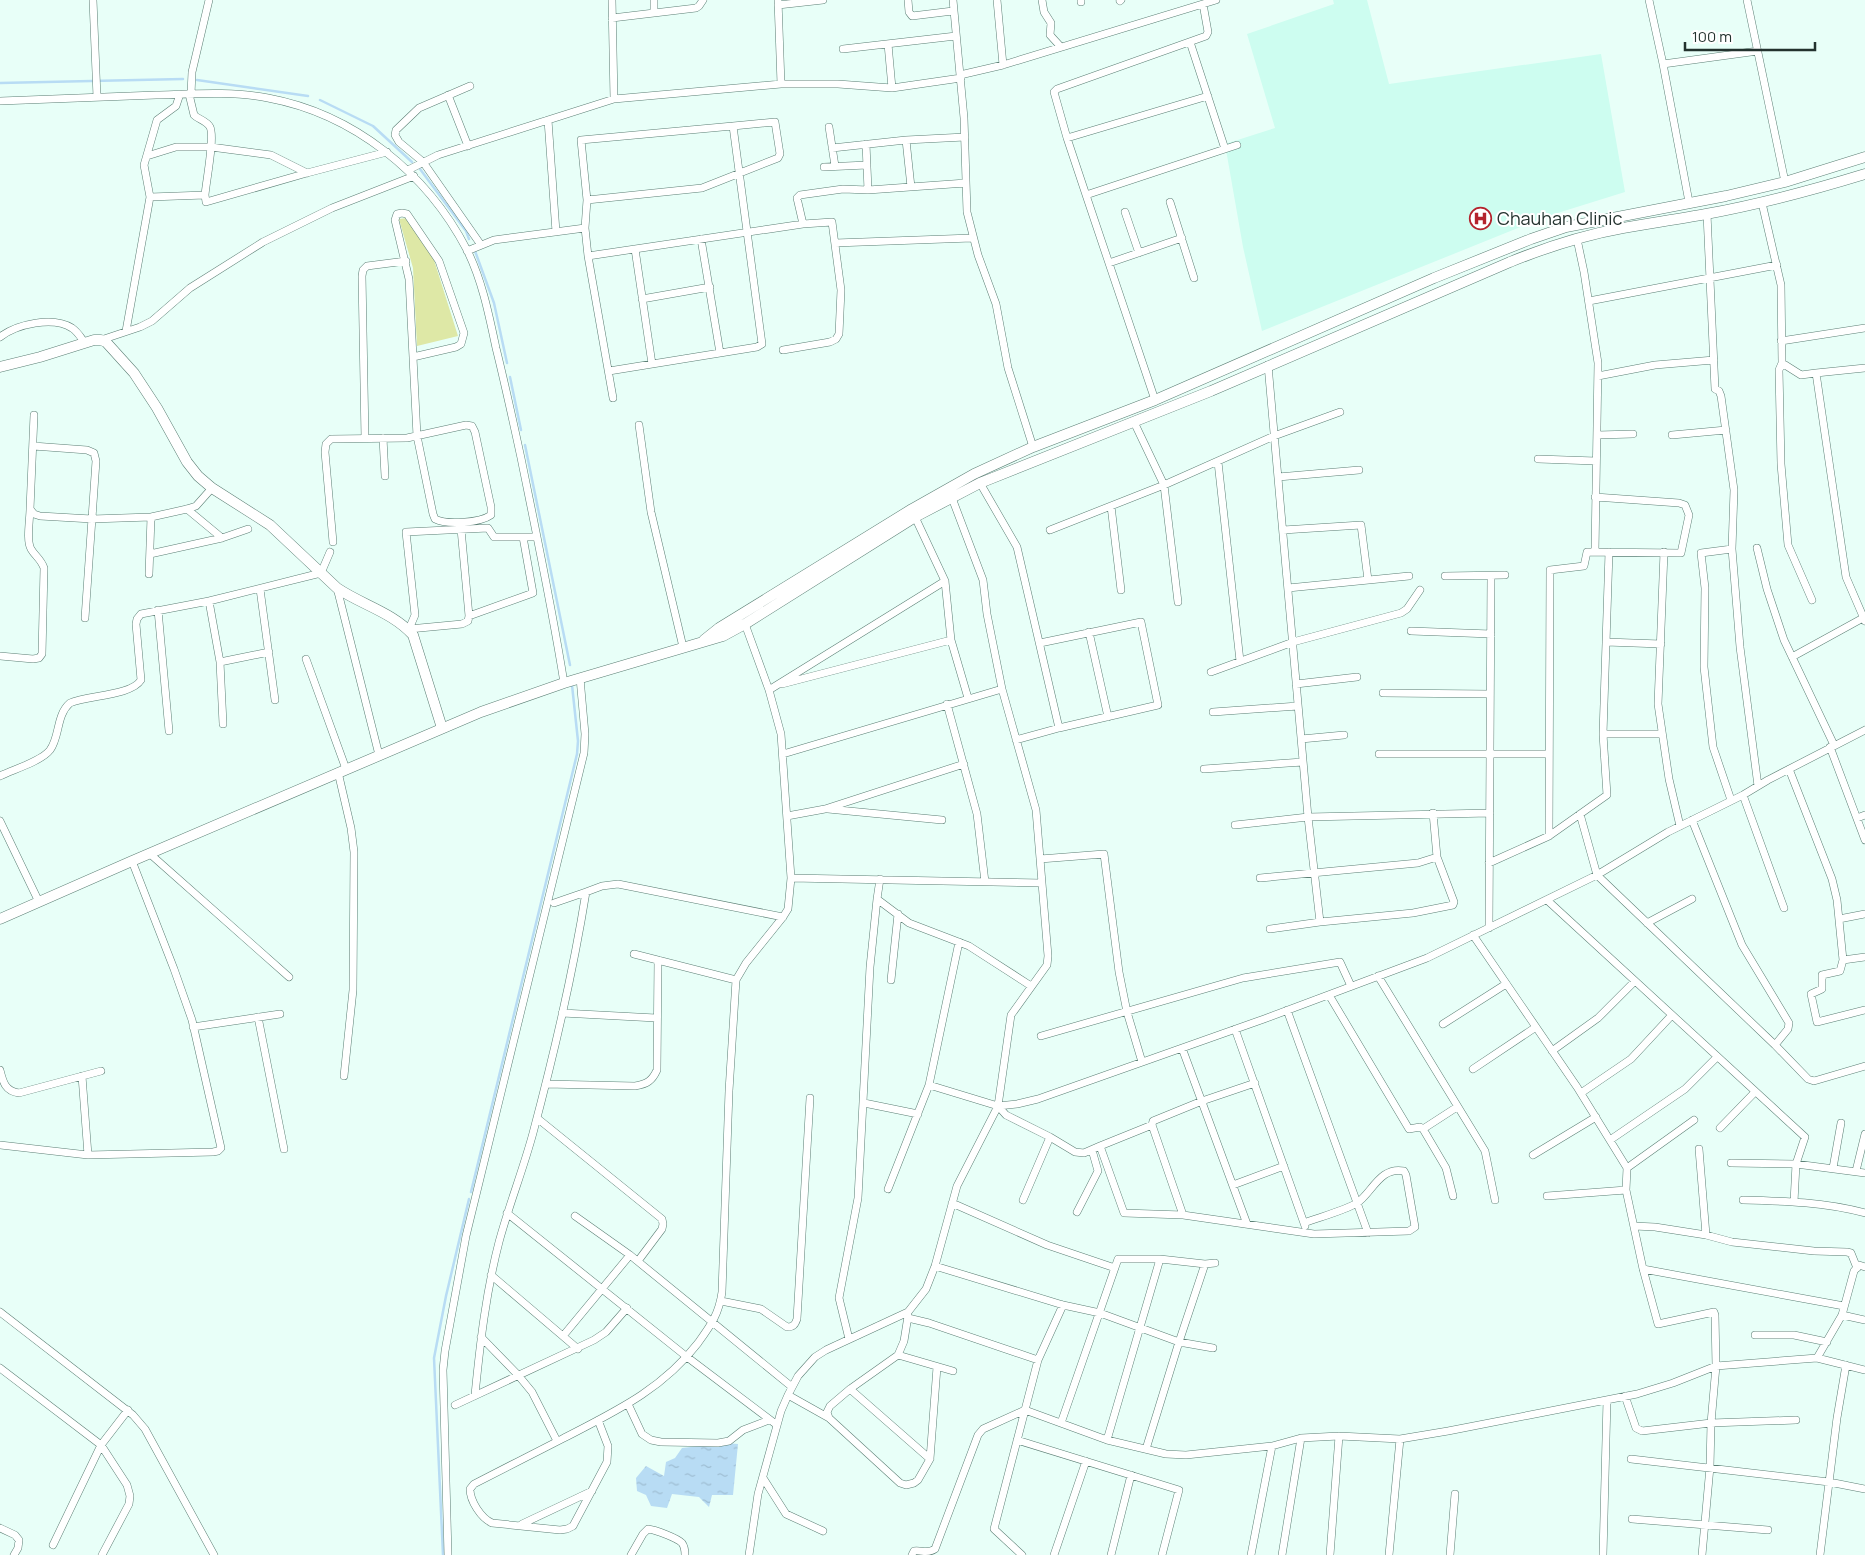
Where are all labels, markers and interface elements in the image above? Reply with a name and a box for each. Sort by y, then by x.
scale bar [1685,20,1815,52]
text: 100 m [1692,26,1732,47]
place label: Chauhan Clinic [1497,206,1622,230]
hospital icon: Chauhan Clinic [1469,207,1493,231]

